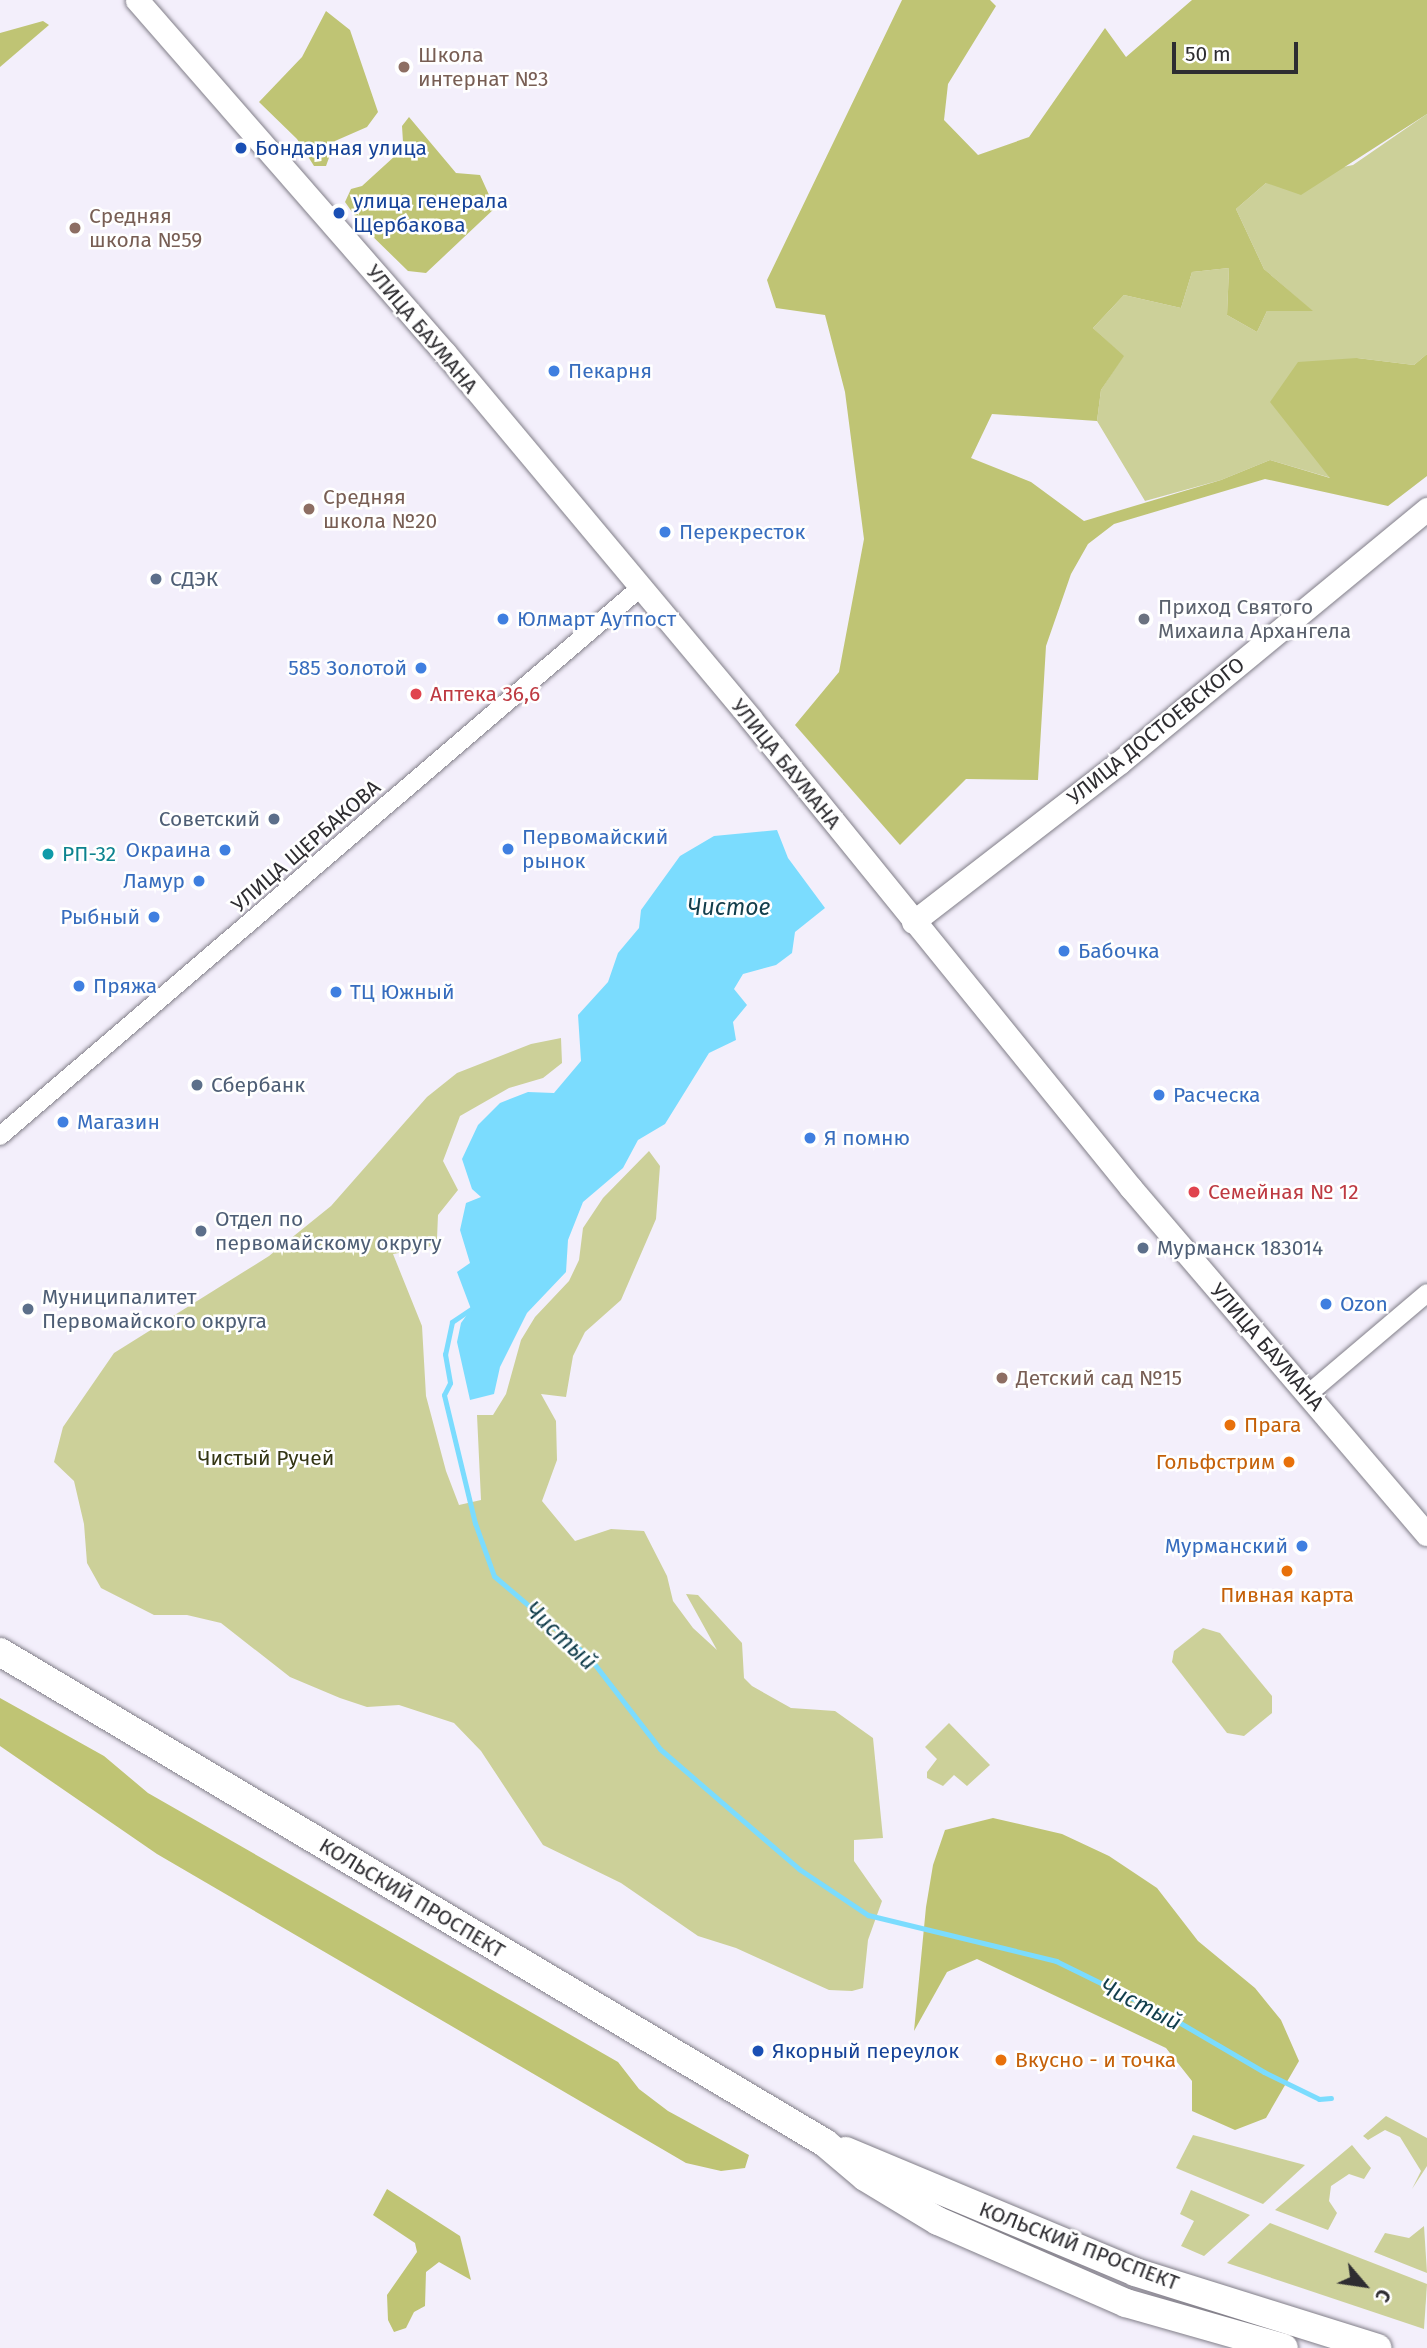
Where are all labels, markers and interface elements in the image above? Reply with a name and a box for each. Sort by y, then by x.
scale bar [1175,28,1301,72]
text: 50 m [1185,41,1231,67]
place label: Школа интернат №3 [418,42,548,92]
marker: Школа интернат №3 [396,59,412,75]
place label: Бондарная улица [255,135,427,161]
marker: Бондарная улица [233,140,249,156]
place label: улица генерала Щербакова [353,188,508,238]
place label: Средняя школа №59 [89,203,202,253]
marker: улица генерала Щербакова [331,205,347,221]
marker: Средняя школа №59 [67,220,83,236]
street label: УЛИЦА БАУМАНА [361,260,483,398]
place label: Пекарня [568,358,652,384]
marker: Пекарня [546,363,562,379]
place label: Средняя школа №20 [323,484,437,534]
marker: Средняя школа №20 [301,501,317,517]
place label: Перекресток [679,519,806,545]
marker: Перекресток [657,524,673,540]
place label: СДЭК [170,566,218,592]
marker: СДЭК [148,571,164,587]
place label: Приход Святого Михаила Архангела [1158,594,1351,644]
place label: Юлмарт Аутпост [517,606,676,632]
marker: Юлмарт Аутпост [495,611,511,627]
marker: Приход Святого Михаила Архангела [1136,611,1152,627]
street label: УЛИЦА ДОСТОЕВСКОГО [1062,652,1250,810]
place label: 585 Золотой [288,655,407,681]
marker: 585 Золотой [413,660,429,676]
place label: Аптека 36,6 [430,681,540,707]
marker: Аптека 36,6 [408,686,424,702]
street label: УЛИЦА БАУМАНА [726,694,846,834]
street label: УЛИЦА ЩЕРБАКОВА [227,775,385,917]
place label: Советский [159,806,260,832]
marker: Советский [266,811,282,827]
place label: Первомайский рынок [522,824,668,874]
place label: Окраина [125,837,211,863]
place label: РП-32 [62,841,116,867]
marker: Первомайский рынок [500,841,516,857]
marker: Окраина [217,842,233,858]
marker: РП-32 [40,846,56,862]
place label: Ламур [123,868,185,894]
marker: Ламур [191,873,207,889]
water label: Чистое [688,893,770,921]
place label: Рыбный [60,904,140,930]
marker: Рыбный [146,909,162,925]
place label: Бабочка [1078,938,1160,964]
marker: Бабочка [1056,943,1072,959]
place label: Пряжа [93,973,157,999]
marker: Пряжа [71,978,87,994]
place label: ТЦ Южный [350,979,455,1005]
marker: ТЦ Южный [328,984,344,1000]
place label: Сбербанк [211,1072,305,1098]
marker: Сбербанк [189,1077,205,1093]
place label: Расческа [1173,1082,1260,1108]
marker: Расческа [1151,1087,1167,1103]
place label: Магазин [77,1109,160,1135]
marker: Магазин [55,1114,71,1130]
place label: Я помню [824,1125,910,1151]
marker: Я помню [802,1130,818,1146]
place label: Семейная № 12 [1208,1179,1359,1205]
marker: Семейная № 12 [1186,1184,1202,1200]
place label: Отдел по первомайскому округу [215,1206,442,1256]
marker: Отдел по первомайскому округу [193,1223,209,1239]
place label: Мурманск 183014 [1157,1235,1323,1261]
marker: Мурманск 183014 [1135,1240,1151,1256]
street label: УЛИЦА БАУМАНА [1205,1278,1329,1416]
place label: Муниципалитет Первомайского округа [42,1284,267,1334]
place label: Ozon [1340,1291,1388,1317]
marker: Ozon [1318,1296,1334,1312]
marker: Муниципалитет Первомайского округа [20,1301,36,1317]
place label: Детский сад №15 [1016,1365,1182,1391]
marker: Детский сад №15 [994,1370,1010,1386]
place label: Прага [1244,1412,1301,1438]
marker: Прага [1222,1417,1238,1433]
park label: Чистый Ручей [198,1445,334,1471]
place label: Гольфстрим [1156,1449,1275,1475]
marker: Гольфстрим [1281,1454,1297,1470]
place label: Мурманский [1165,1533,1288,1559]
marker: Мурманский [1294,1538,1310,1554]
marker: Пивная карта [1279,1563,1295,1579]
place label: Пивная карта [1220,1582,1354,1608]
water label: Чистый [520,1596,602,1676]
street label: КОЛЬСКИЙ ПРОСПЕКТ [315,1833,509,1963]
water label: Чистый [1096,1972,1186,2036]
place label: Якорный переулок [772,2038,959,2064]
marker: Якорный переулок [750,2043,766,2059]
place label: Вкусно - и точка [1015,2047,1176,2073]
marker: Вкусно - и точка [993,2052,1009,2068]
street label: КОЛЬСКИЙ ПРОСПЕКТ [976,2196,1182,2296]
north arrow [1329,2250,1399,2320]
text: С [1370,2285,1396,2306]

